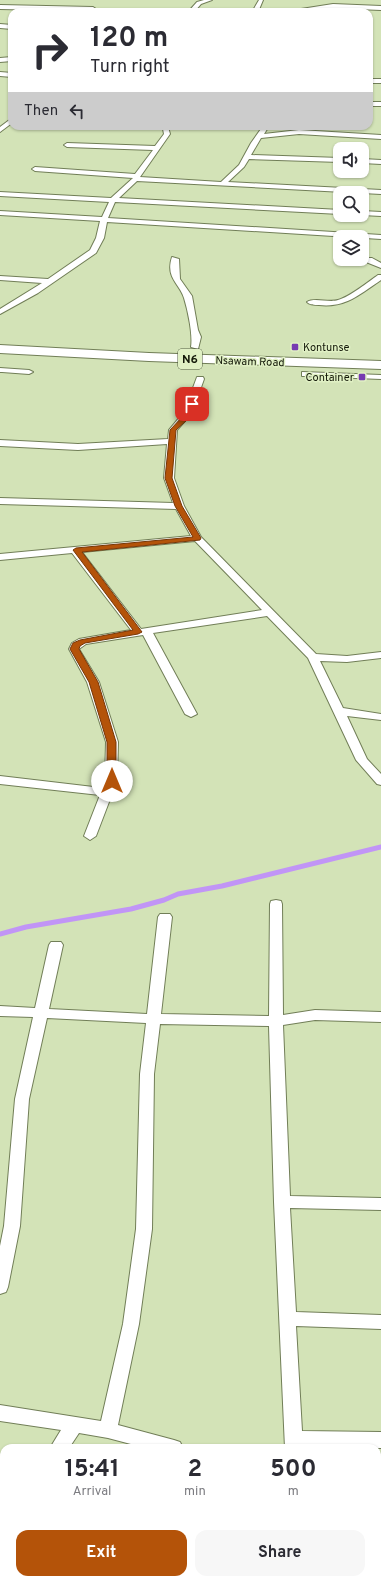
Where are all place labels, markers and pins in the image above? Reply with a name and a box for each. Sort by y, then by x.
place label: Kontunse [303,341,349,355]
marker: Kontunse [290,342,300,352]
place label: Container [305,371,355,385]
marker: Container [357,372,367,382]
pin [175,387,209,421]

